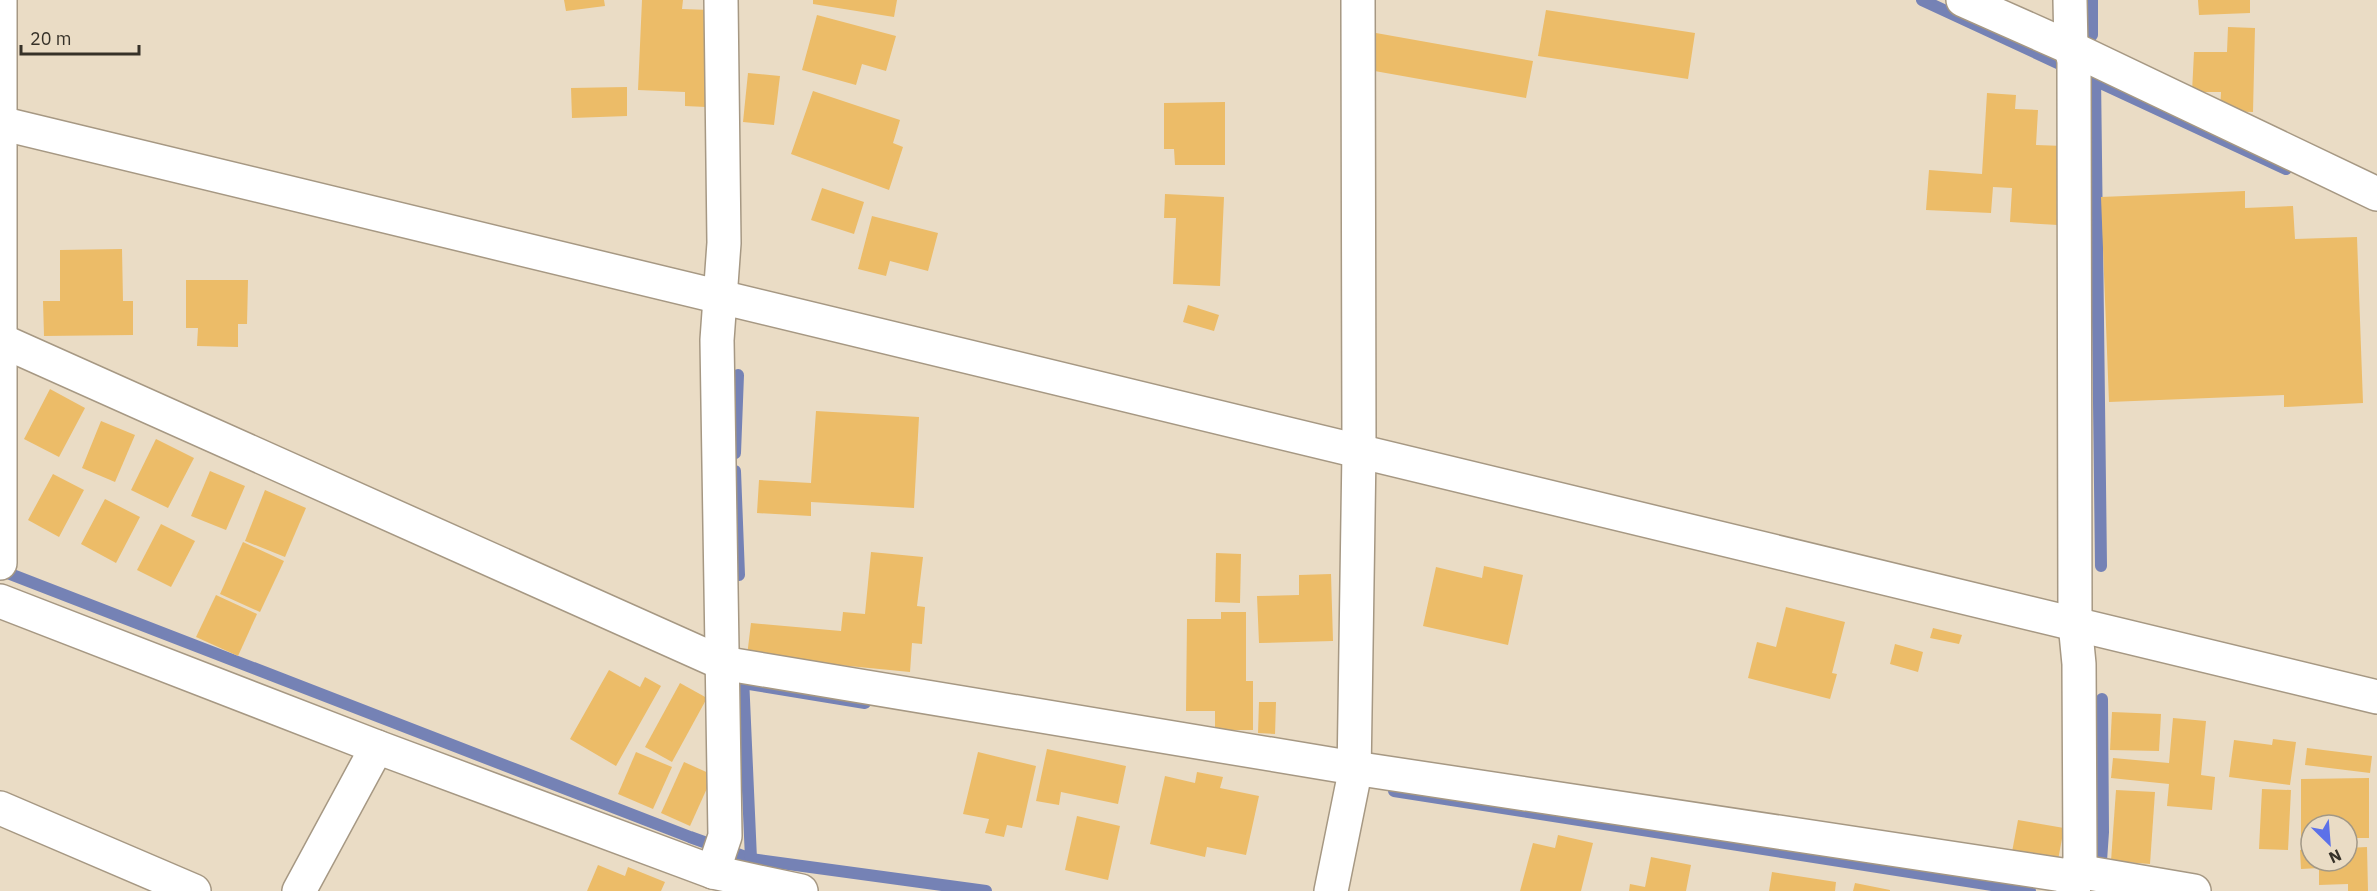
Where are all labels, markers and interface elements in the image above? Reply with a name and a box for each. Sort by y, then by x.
scale bar [21,18,140,56]
text: 20 m [30,27,72,50]
north arrow [2299,813,2359,873]
text: N [2326,845,2345,868]

